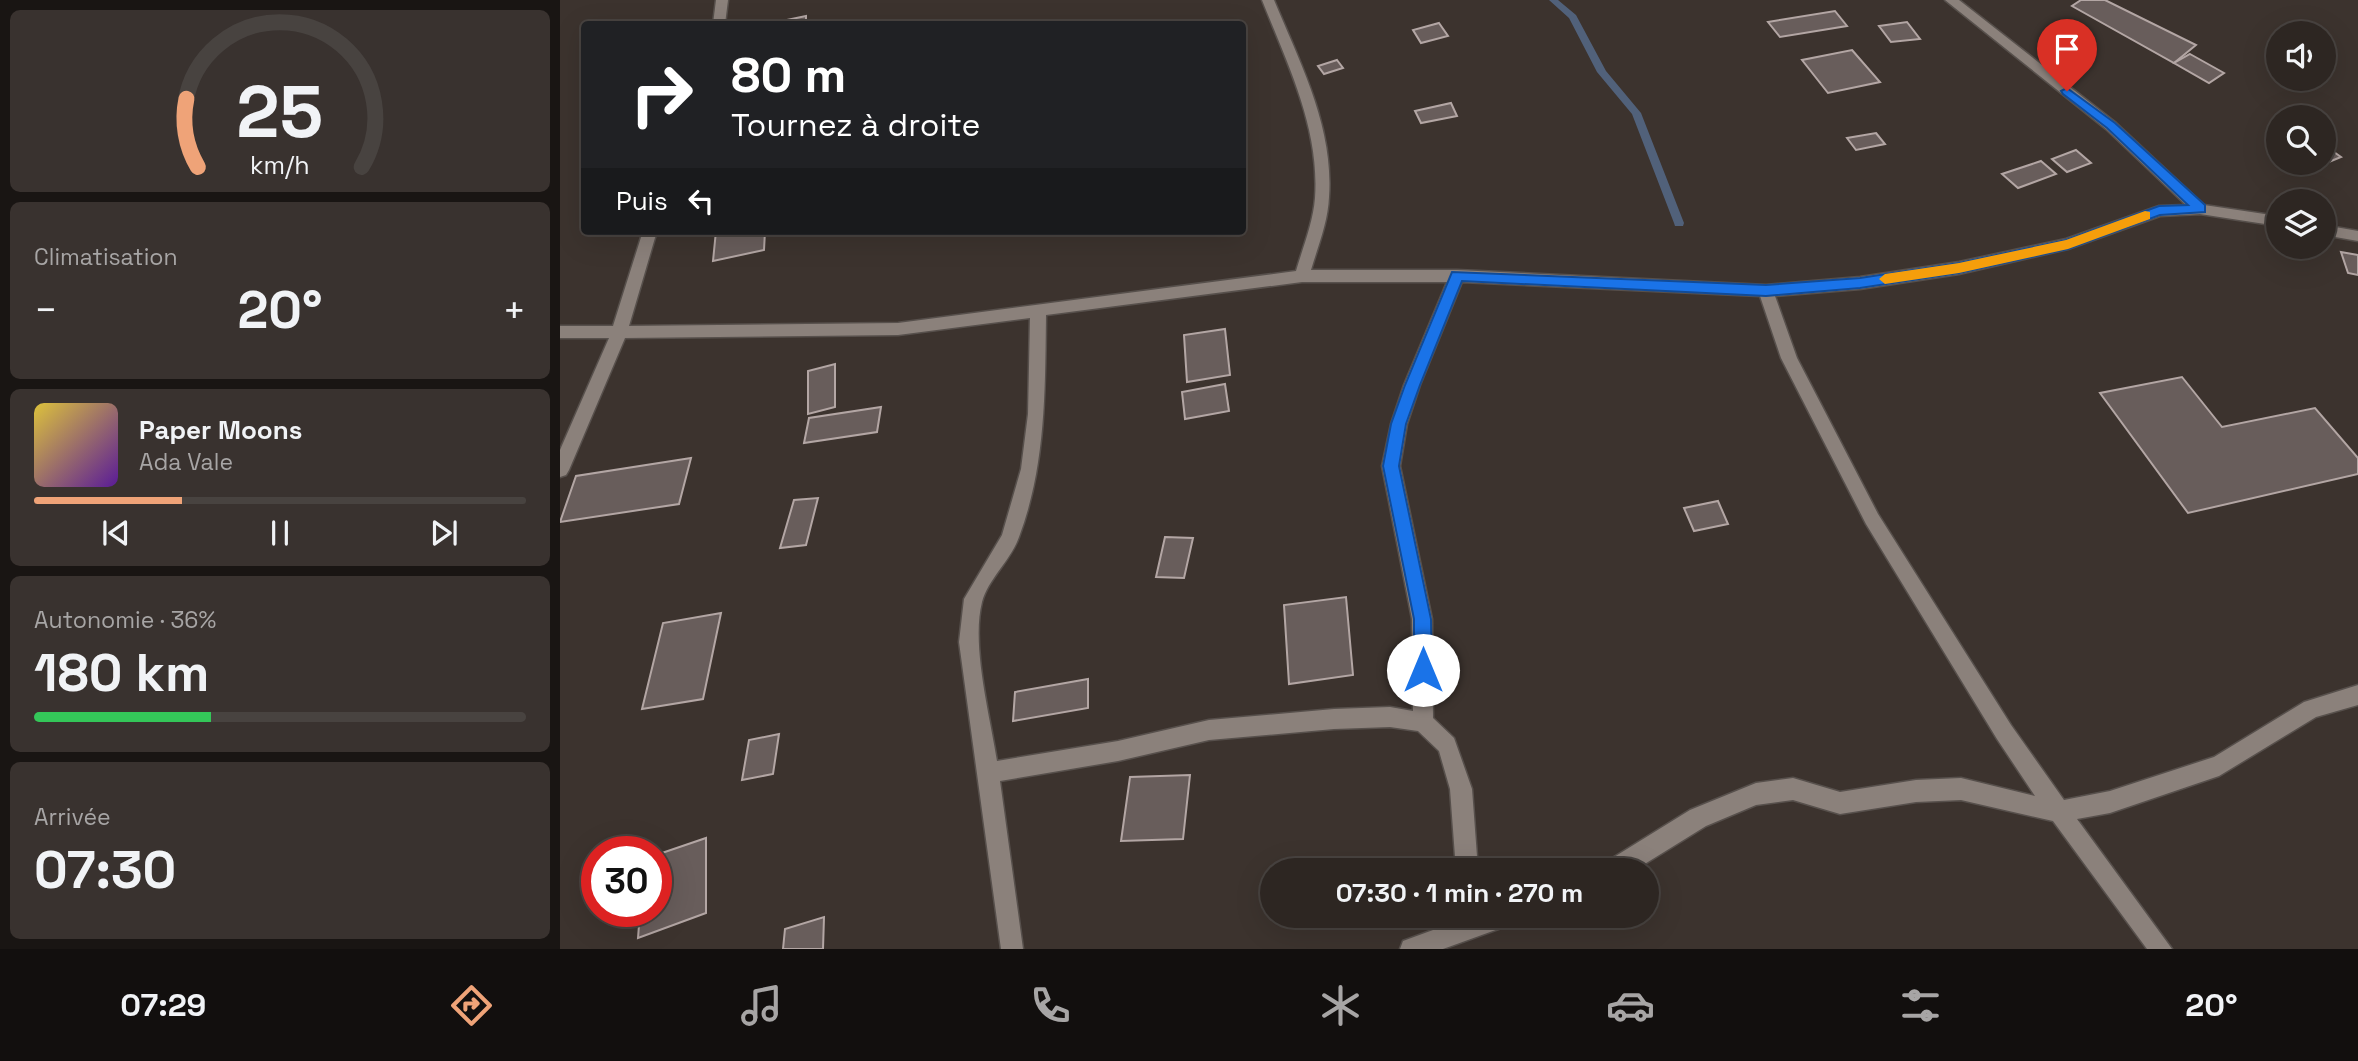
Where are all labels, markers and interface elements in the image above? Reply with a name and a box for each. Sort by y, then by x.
pin [2037,19,2097,91]
map controls [2266,21,2336,259]
button: sound [2266,21,2336,91]
icon: arrive [2048,30,2086,68]
text: 80 m [731,44,846,106]
icon: right [616,49,707,140]
text: 25 [237,65,323,158]
text: Tournez à droite [731,105,980,145]
button: search [2266,105,2336,175]
text: km/h [250,149,310,181]
icon: left [682,182,720,220]
text: Puis [616,184,668,218]
button: layers [2266,189,2336,259]
text: Climatisation [34,242,178,272]
text: 20° [237,277,323,343]
text: − [34,286,58,334]
text: + [502,286,526,334]
text: Paper Moons [139,413,302,447]
text: Ada Vale [139,447,233,477]
icon: previous [97,514,135,552]
icon: pause [261,514,299,552]
icon: next [425,514,463,552]
text: Autonomie · 36% [34,605,216,635]
position arrow [1386,633,1460,707]
text: 180 km [34,640,209,706]
text: Arrivée [34,802,111,832]
speed limit sign: 30 [581,836,672,927]
text: 07:30 [34,837,176,903]
text: 07:30 · 1 min · 270 m [1336,876,1583,910]
icon: directions [447,981,496,1030]
icon: music [737,981,786,1030]
icon: phone [1026,981,1075,1030]
icon: climate [1316,981,1365,1030]
icon: car [1606,981,1655,1030]
icon: filters [1896,981,1945,1030]
text: 07:29 [120,985,206,1025]
text: 20° [2185,985,2238,1025]

